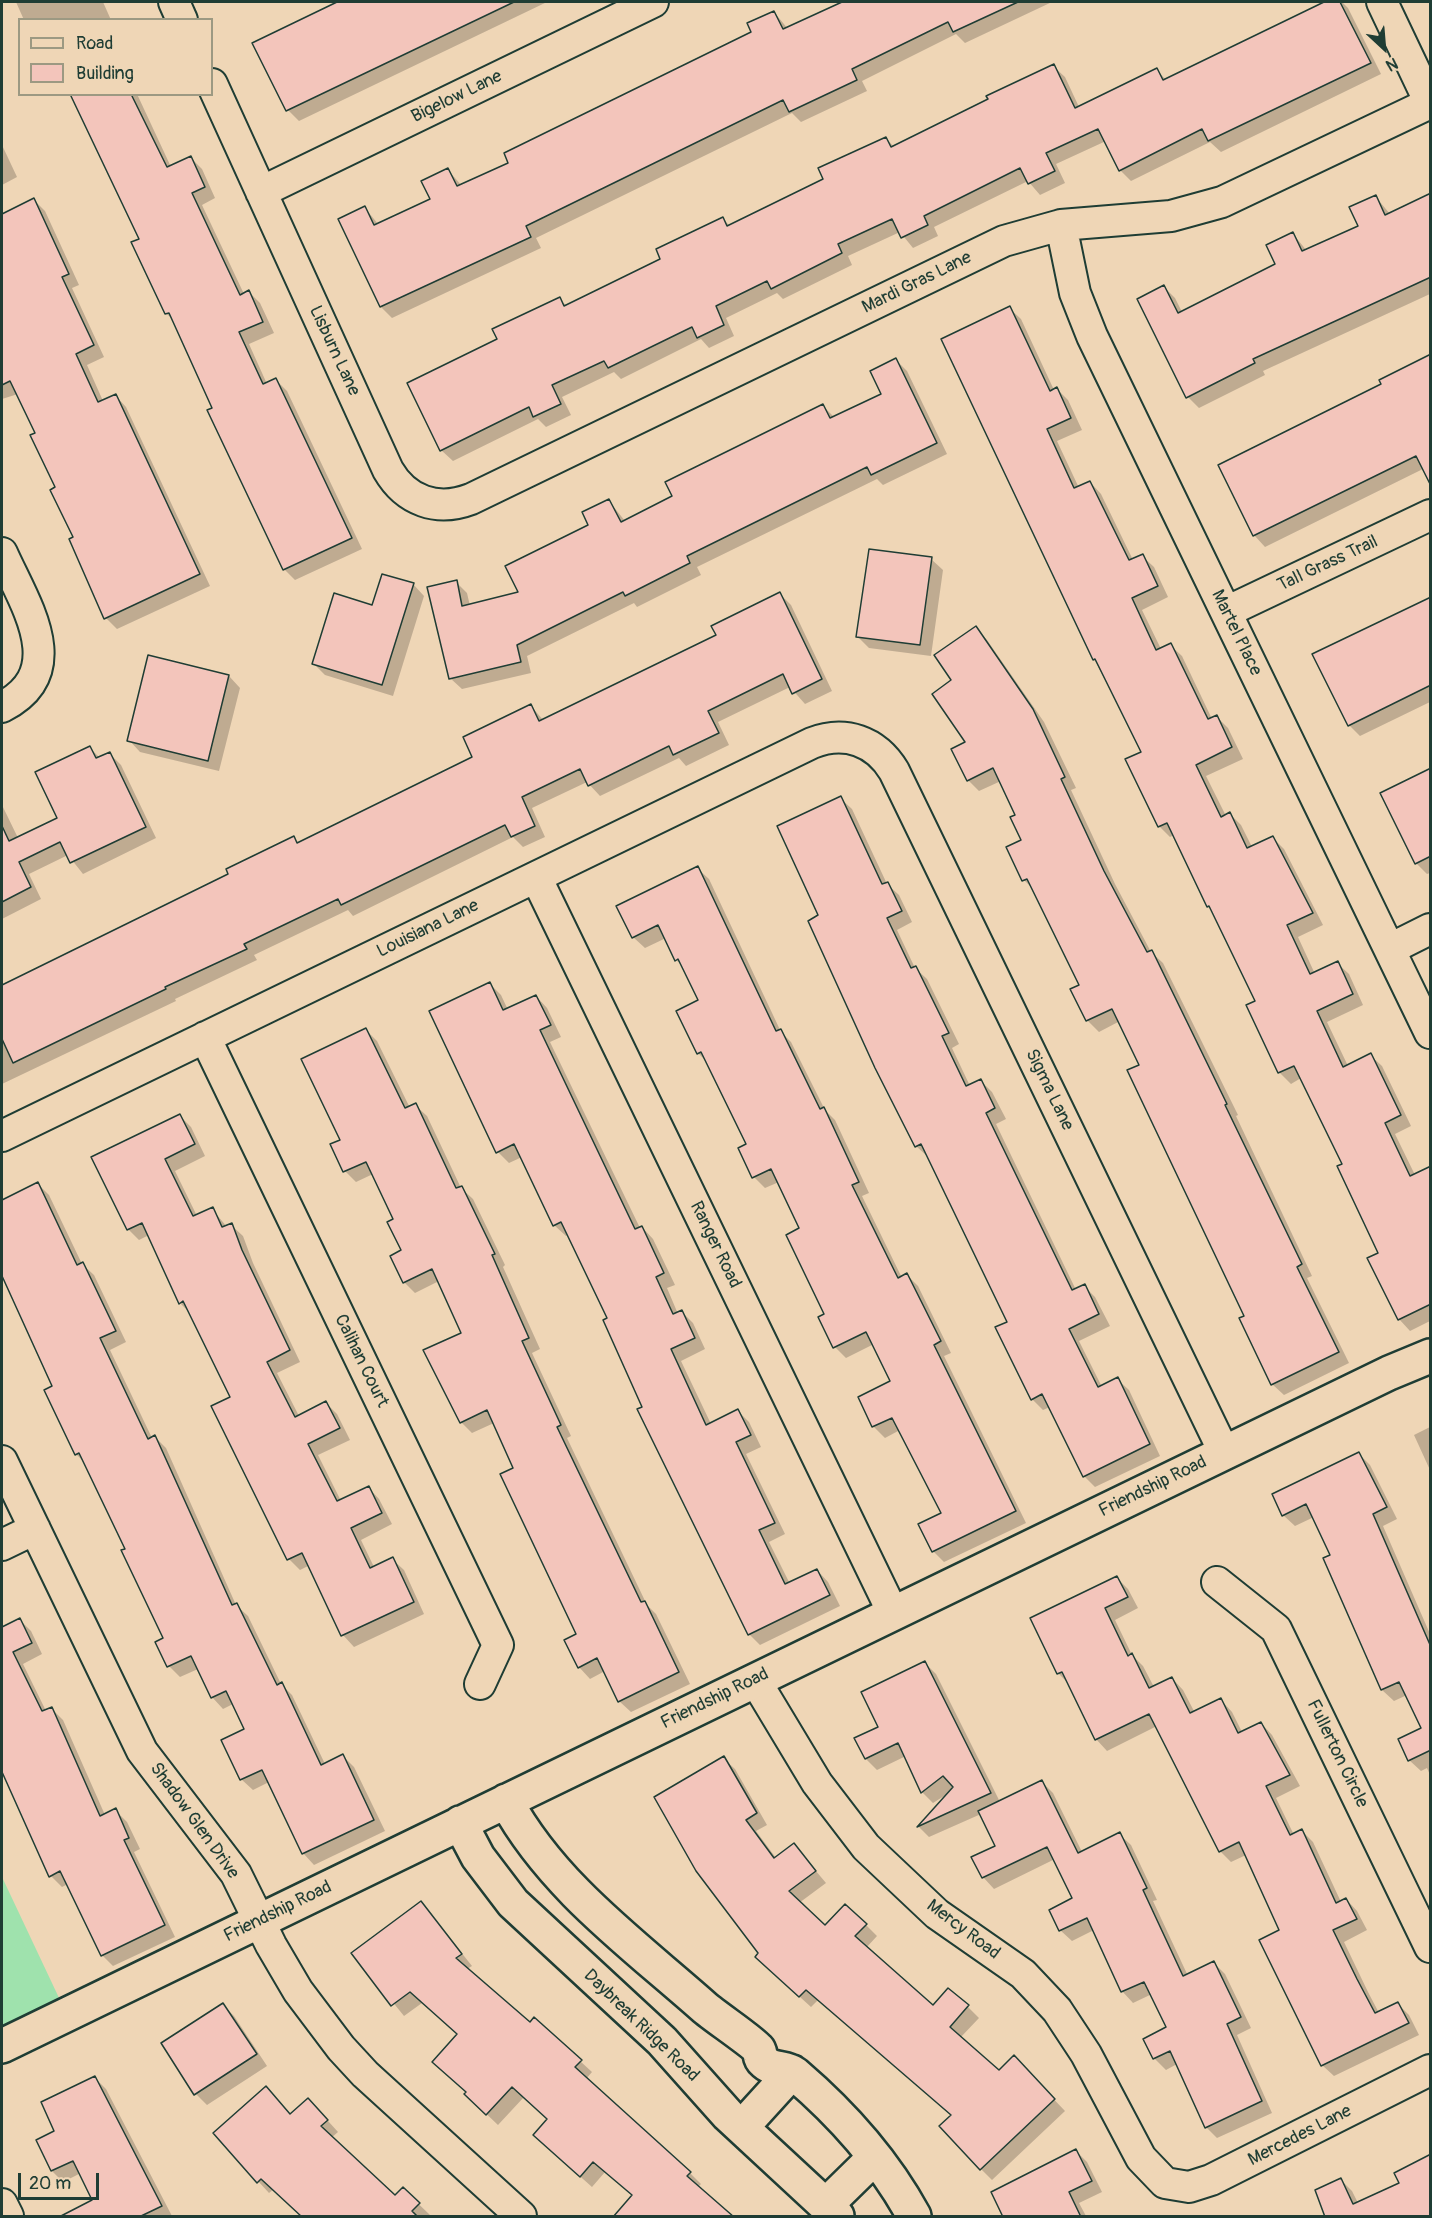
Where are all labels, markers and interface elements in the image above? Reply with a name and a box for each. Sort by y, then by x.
legend [18,18,213,96]
north arrow [1354,18,1414,78]
text: Road [76,32,113,55]
text: N [1383,53,1401,76]
text: Building [76,62,134,85]
street label: Bigelow Lane [408,66,506,128]
street label: Mardi Gras Lane [859,247,975,319]
street label: Lisburn Lane [304,303,364,399]
street label: Tall Grass Trail [1274,531,1382,597]
street label: Martel Place [1206,587,1266,679]
street label: Louisiana Lane [374,895,482,963]
street label: Sigma Lane [1020,1046,1078,1134]
street label: Ranger Road [685,1198,745,1292]
street label: Calihan Court [329,1311,393,1411]
street label: Friendship Road [1095,1452,1211,1522]
street label: Friendship Road [657,1664,773,1734]
street label: Fullerton Circle [1302,1696,1372,1812]
street label: Shadow Glen Drive [145,1759,243,1883]
street label: Friendship Road [220,1877,336,1947]
street label: Mercy Road [922,1895,1004,1965]
street label: Daybreak Ridge Road [579,1965,703,2087]
street label: Mercedes Lane [1245,2101,1355,2171]
scale bar [21,2161,102,2199]
text: 20 m [29,2172,71,2195]

